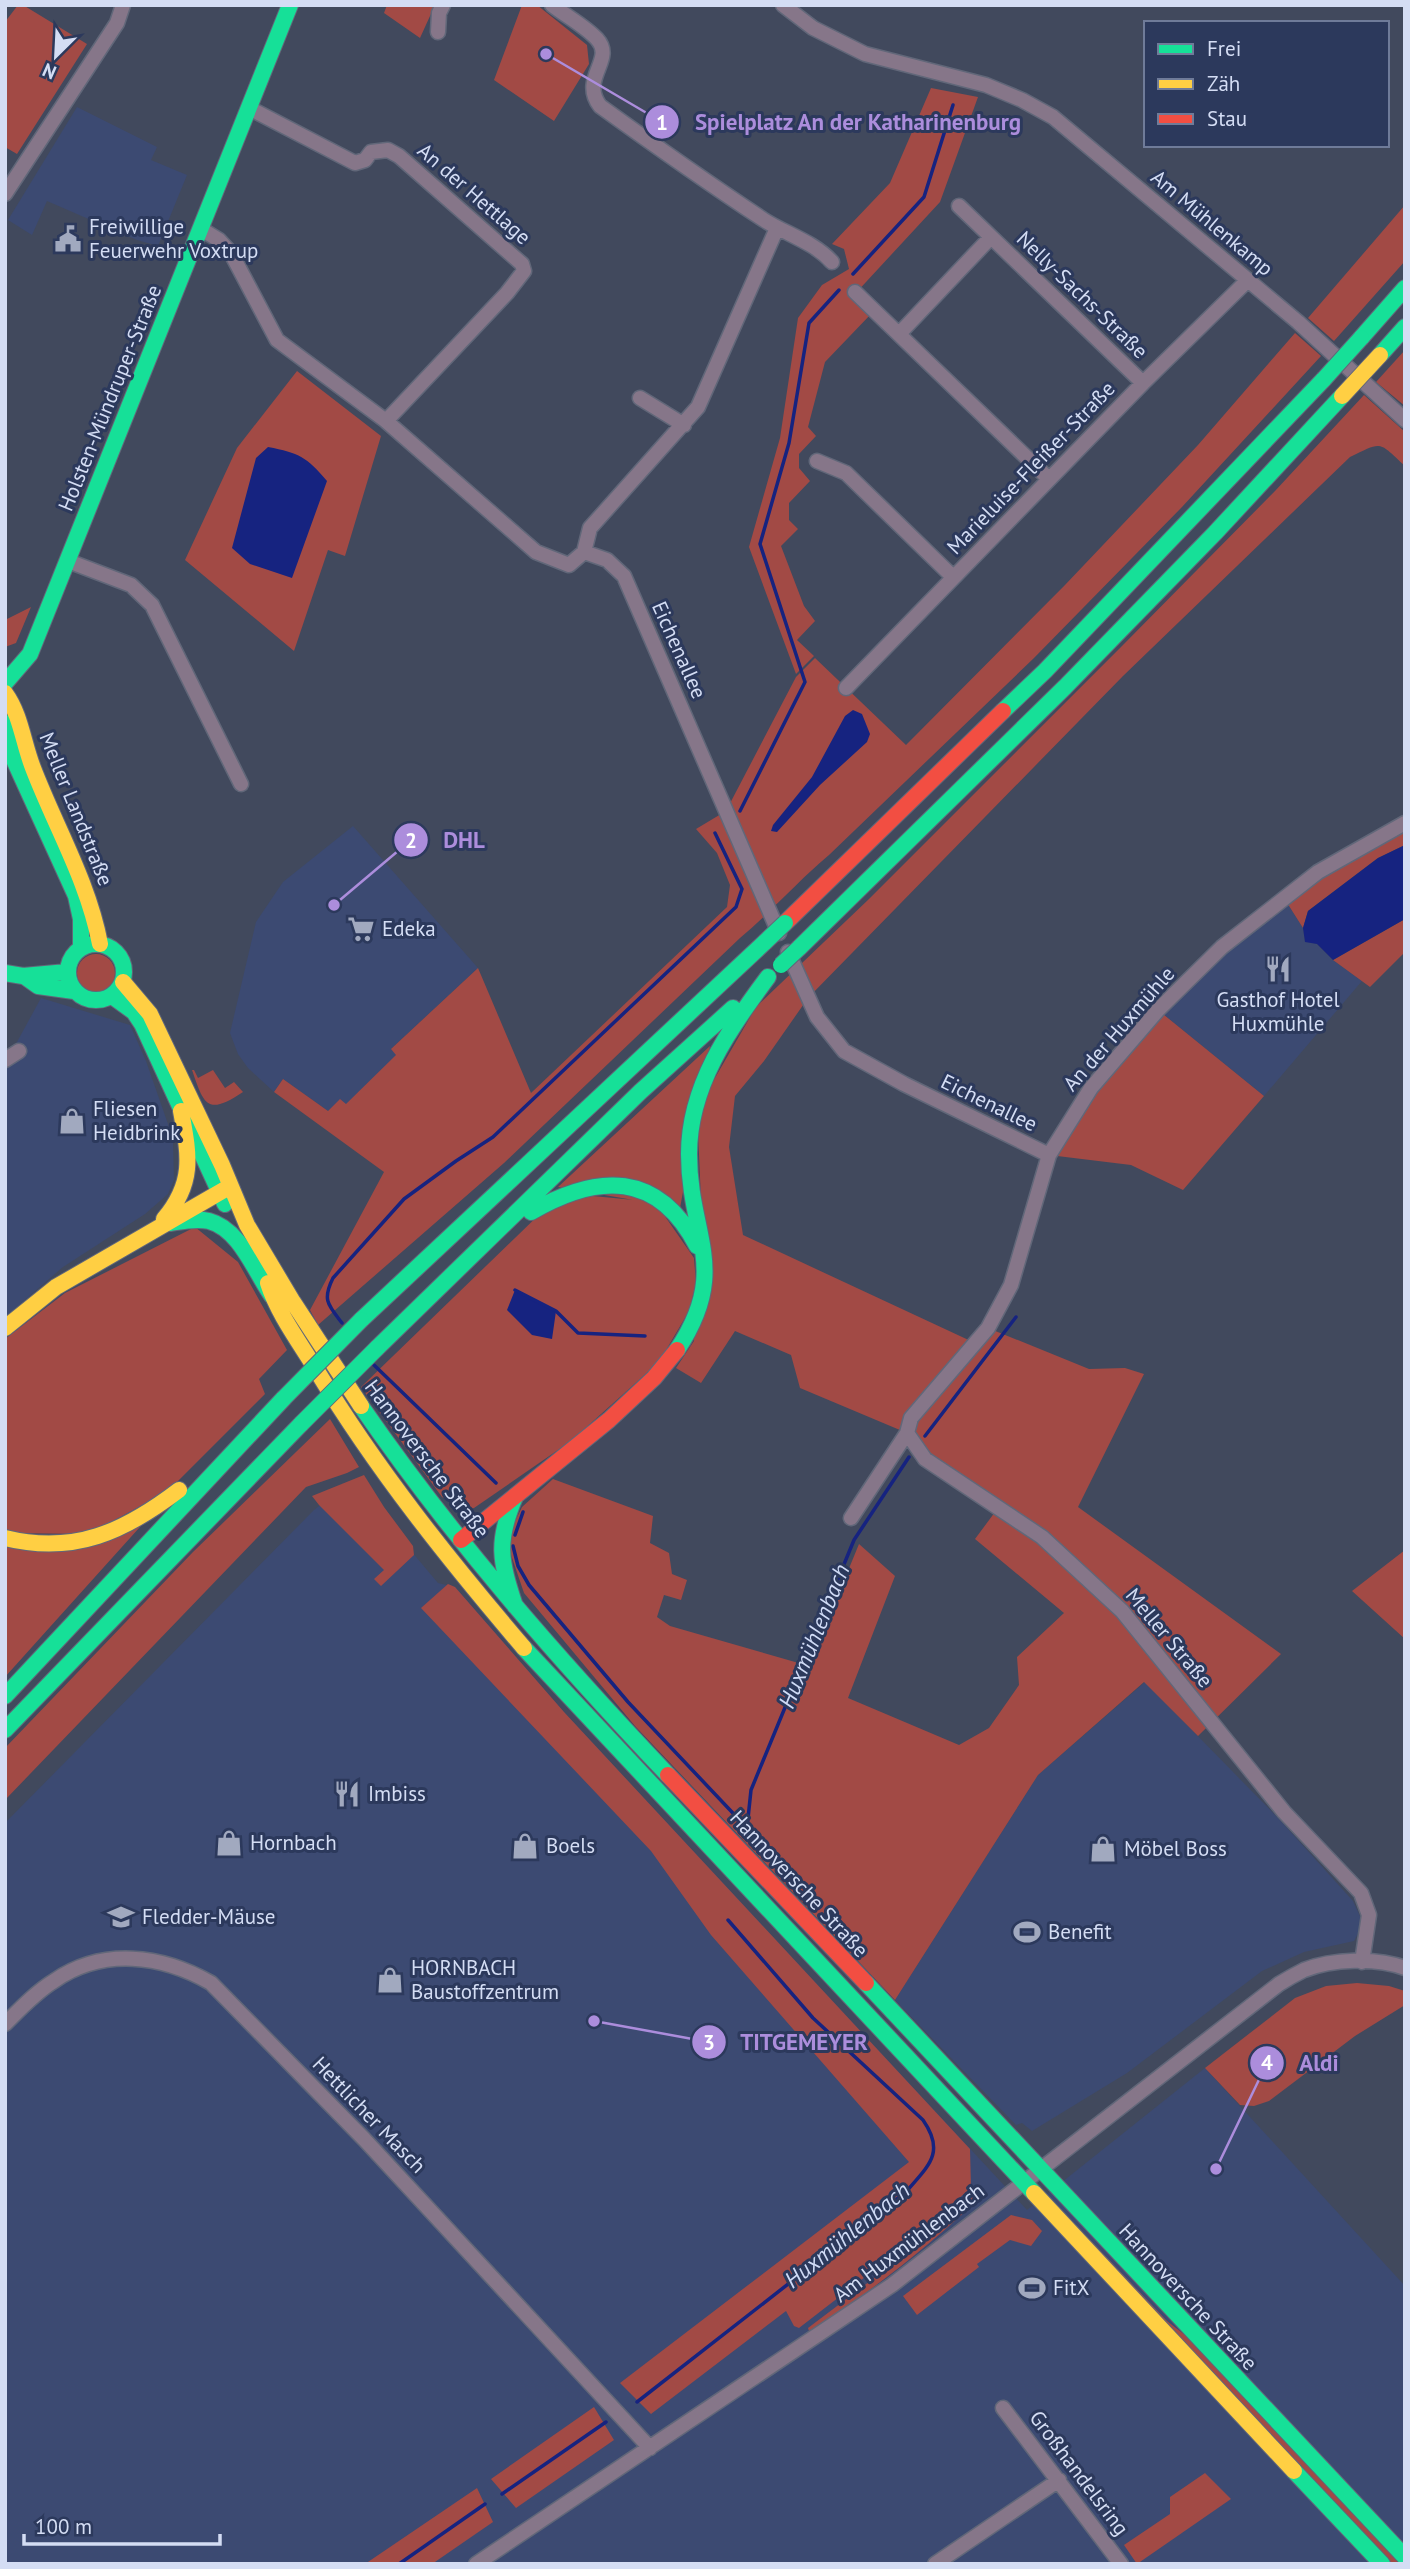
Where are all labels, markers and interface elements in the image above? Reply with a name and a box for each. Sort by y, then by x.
north arrow [21,21,91,91]
legend [1144,21,1389,147]
text: Frei [1207,35,1241,62]
text: N [39,58,60,85]
text: Zäh [1207,70,1240,97]
callout: Spielplatz An der Katharinenburg [645,100,1036,144]
text: Stau [1207,105,1247,132]
text: Spielplatz An der Katharinenburg [695,107,1021,136]
text: 1 [656,109,668,136]
street label: An der Hettlage [412,137,537,250]
street label: Am Mühlenkamp [1146,164,1279,282]
place label: Freiwillige Feuerwehr Voxtrup [89,213,258,264]
public building icon: Freiwillige Feuerwehr Voxtrup [53,224,83,254]
street label: Nelly-Sachs-Straße [1011,225,1154,364]
street label: Holsten-Mündruper-Straße [52,281,167,515]
street label: Marieluise-Fleißer-Straße [941,375,1120,560]
street label: Eichenallee [646,597,713,703]
street label: Meller Landstraße [33,728,120,890]
callout: DHL [394,818,498,862]
text: DHL [443,825,485,854]
text: 2 [405,827,417,854]
supermarket icon: Edeka [346,914,376,944]
place label: Edeka [382,915,436,942]
restaurant icon: Gasthof Hotel Huxmühle [1263,954,1293,984]
street label: An der Huxmühle [1057,961,1180,1097]
place label: Gasthof Hotel Huxmühle [1216,986,1340,1037]
street label: Eichenallee [937,1068,1042,1137]
place label: Fliesen Heidbrink [93,1095,180,1146]
shop icon: Fliesen Heidbrink [57,1106,87,1136]
street label: Hannoversche Straße [359,1374,496,1543]
water label: Huxmühlenbach [771,1559,856,1712]
street label: Meller Straße [1120,1582,1219,1693]
restaurant icon: Imbiss [332,1779,362,1809]
place label: Imbiss [368,1780,426,1807]
street label: Hannoversche Straße [724,1805,874,1963]
shop icon: Hornbach [214,1828,244,1858]
place label: Hornbach [250,1829,337,1856]
shop icon: Boels [510,1831,540,1861]
place label: Boels [546,1832,595,1859]
shop icon: Möbel Boss [1088,1834,1118,1864]
place label: Möbel Boss [1124,1835,1227,1862]
school or university icon: Fledder-Mäuse [106,1902,136,1932]
place label: Fledder-Mäuse [142,1903,275,1930]
sports icon: Benefit [1012,1917,1042,1947]
place label: Benefit [1048,1918,1112,1945]
place label: HORNBACH Baustoffzentrum [411,1954,559,2005]
shop icon: HORNBACH Baustoffzentrum [375,1965,405,1995]
callout: TITGEMEYER [691,2020,882,2064]
text: TITGEMEYER [740,2027,868,2056]
text: 3 [703,2029,715,2056]
callout: Aldi [1250,2041,1352,2085]
text: Aldi [1299,2048,1339,2077]
text: 4 [1261,2049,1273,2076]
street label: Hettlicher Masch [307,2051,432,2179]
water label: Huxmühlenbach [778,2175,915,2294]
street label: Am Huxmühlenbach [828,2177,990,2308]
street label: Hannoversche Straße [1113,2218,1263,2376]
sports icon: FitX [1017,2273,1047,2303]
place label: FitX [1053,2274,1090,2301]
street label: Großhandelsring [1024,2405,1135,2541]
scale bar [24,2502,220,2546]
text: 100 m [35,2513,92,2540]

